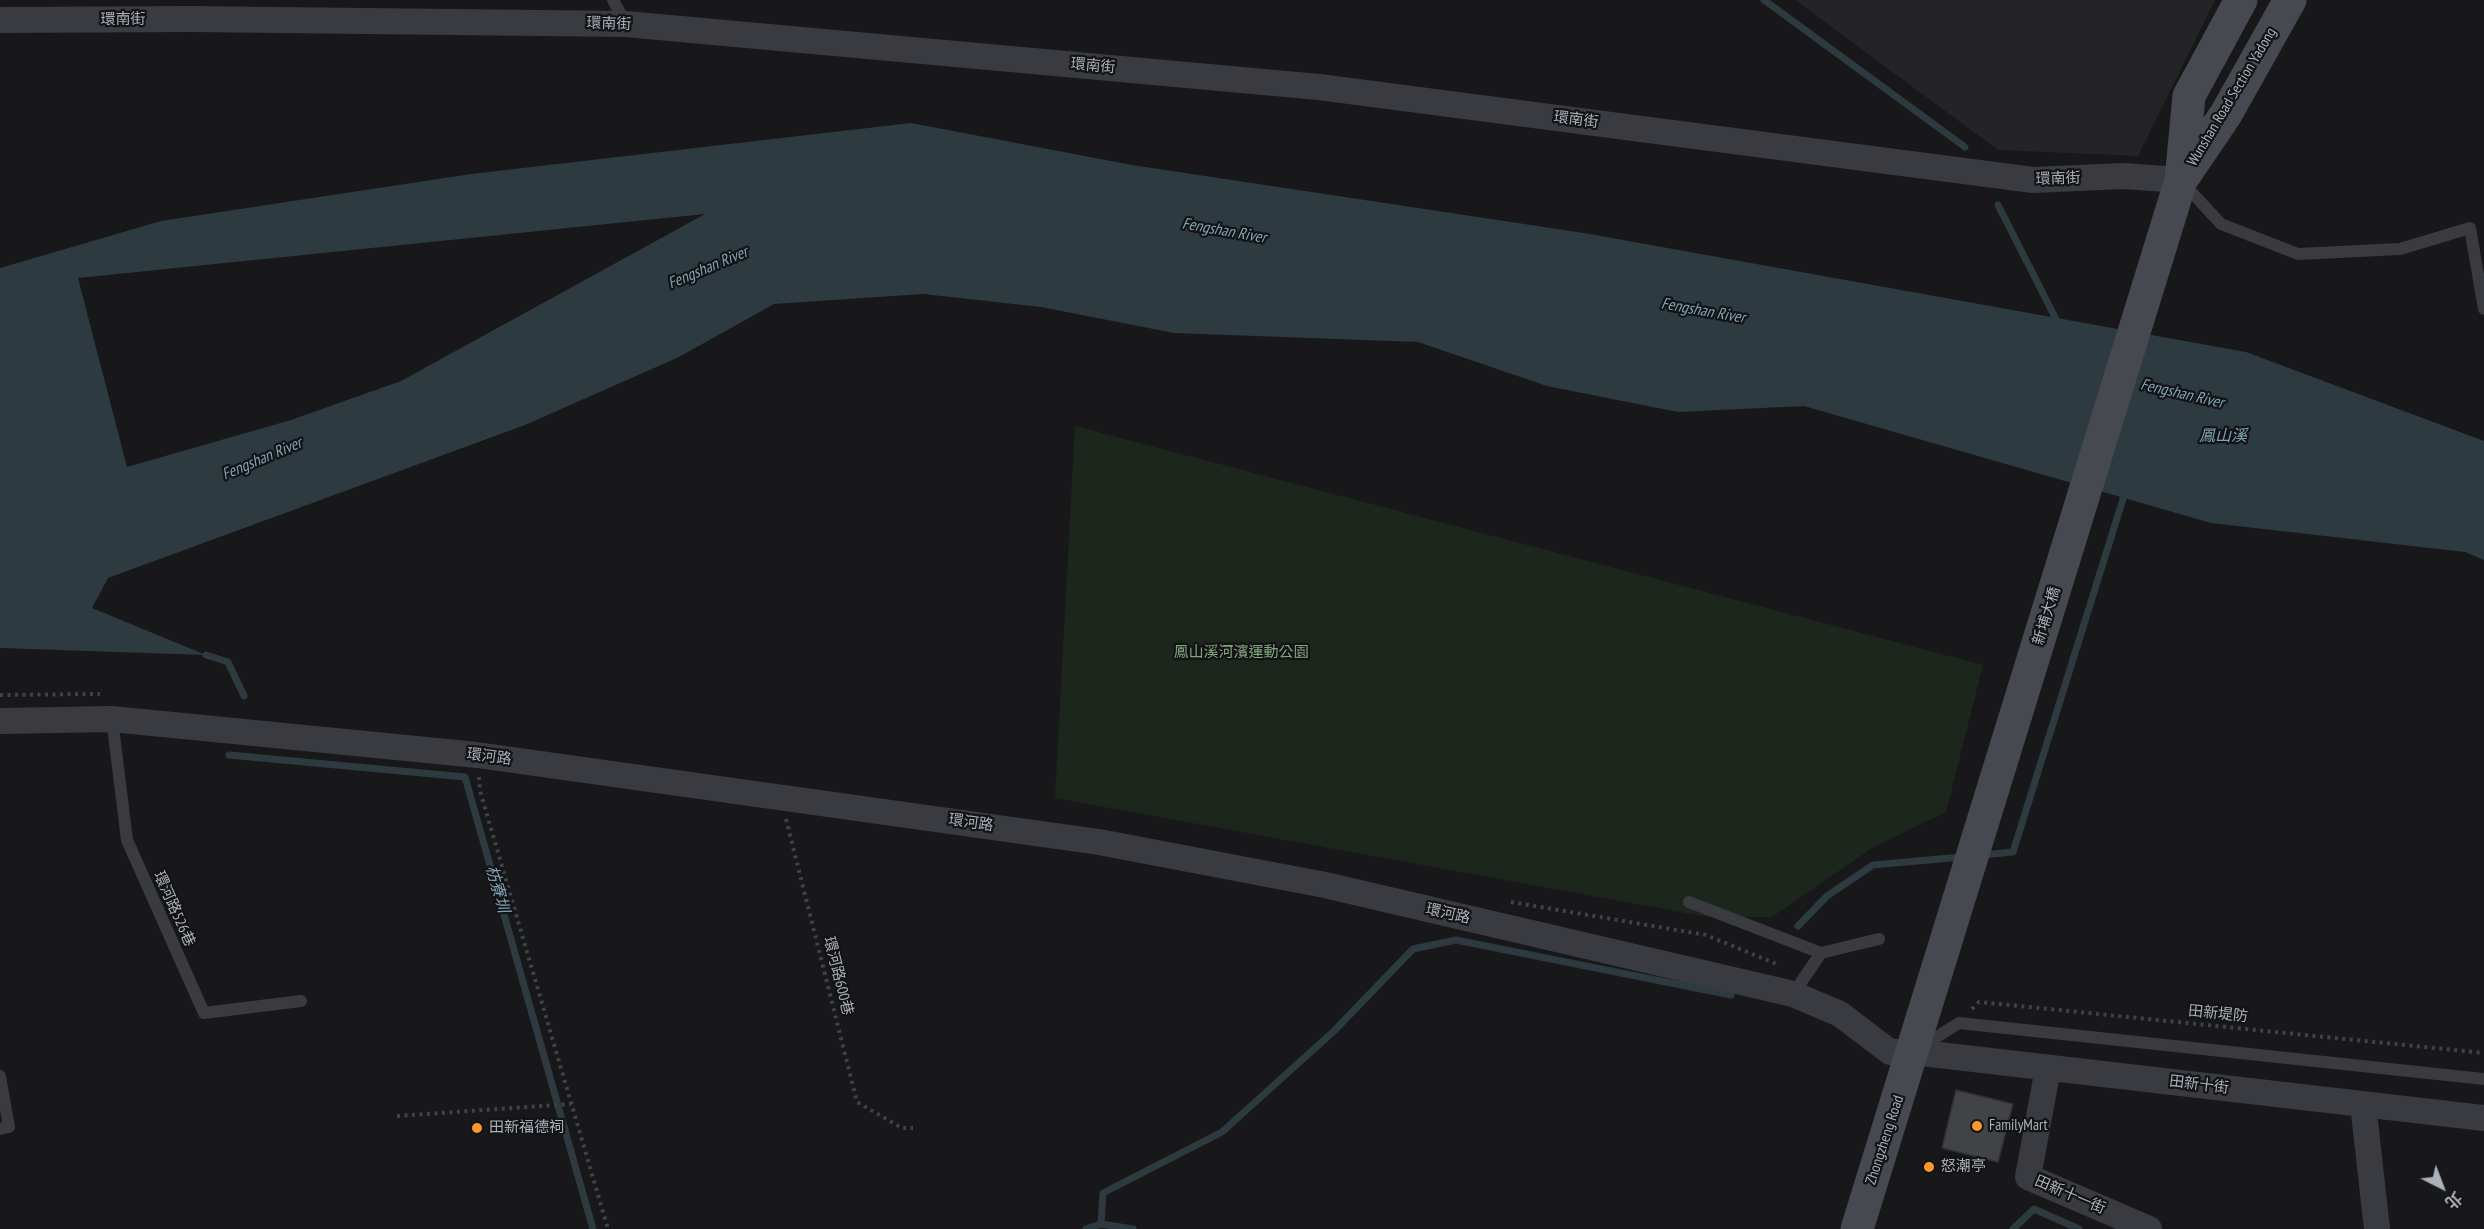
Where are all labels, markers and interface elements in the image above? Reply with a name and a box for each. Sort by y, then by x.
street label: 環南街 [101,11,145,29]
street label: 環南街 [586,14,632,34]
street label: Wunshan Road Section Yadong [2184,25,2280,169]
street label: 環南街 [1070,55,1116,77]
street label: 環南街 [1553,108,1599,132]
street label: 環南街 [2035,169,2081,189]
water label: Fengshan River [1181,214,1267,248]
water label: Fengshan River [665,243,751,293]
water label: Fengshan River [1660,294,1746,328]
water label: Fengshan River [2139,375,2225,413]
water label: 鳳山溪 [2199,426,2247,446]
water label: Fengshan River [219,434,305,484]
street label: 新埔大橋 [2030,585,2064,647]
park label: 鳳山溪河濱運動公園 [1174,644,1308,662]
street label: 環河路 [466,745,512,769]
street label: 環河路 [947,811,995,835]
water label: 枋寮圳 [481,863,513,915]
street label: 環河路526巷 [149,869,199,949]
street label: 環河路 [1424,900,1472,928]
street label: 環河路600巷 [820,935,856,1017]
street label: 田新堤防 [2187,1002,2249,1026]
street label: 田新十街 [2168,1072,2230,1098]
street label: Zhongzheng Road [1862,1093,1908,1187]
place label: FamilyMart [1989,1117,2047,1135]
place label: 田新福德祠 [489,1119,564,1137]
marker: FamilyMart [1970,1119,1984,1133]
marker: 田新福德祠 [470,1121,484,1135]
north arrow [2412,1157,2472,1217]
place label: 怒潮亭 [1941,1158,1986,1176]
marker: 怒潮亭 [1922,1160,1936,1174]
street label: 田新十一街 [2032,1172,2108,1218]
text: 北 [2441,1188,2467,1213]

